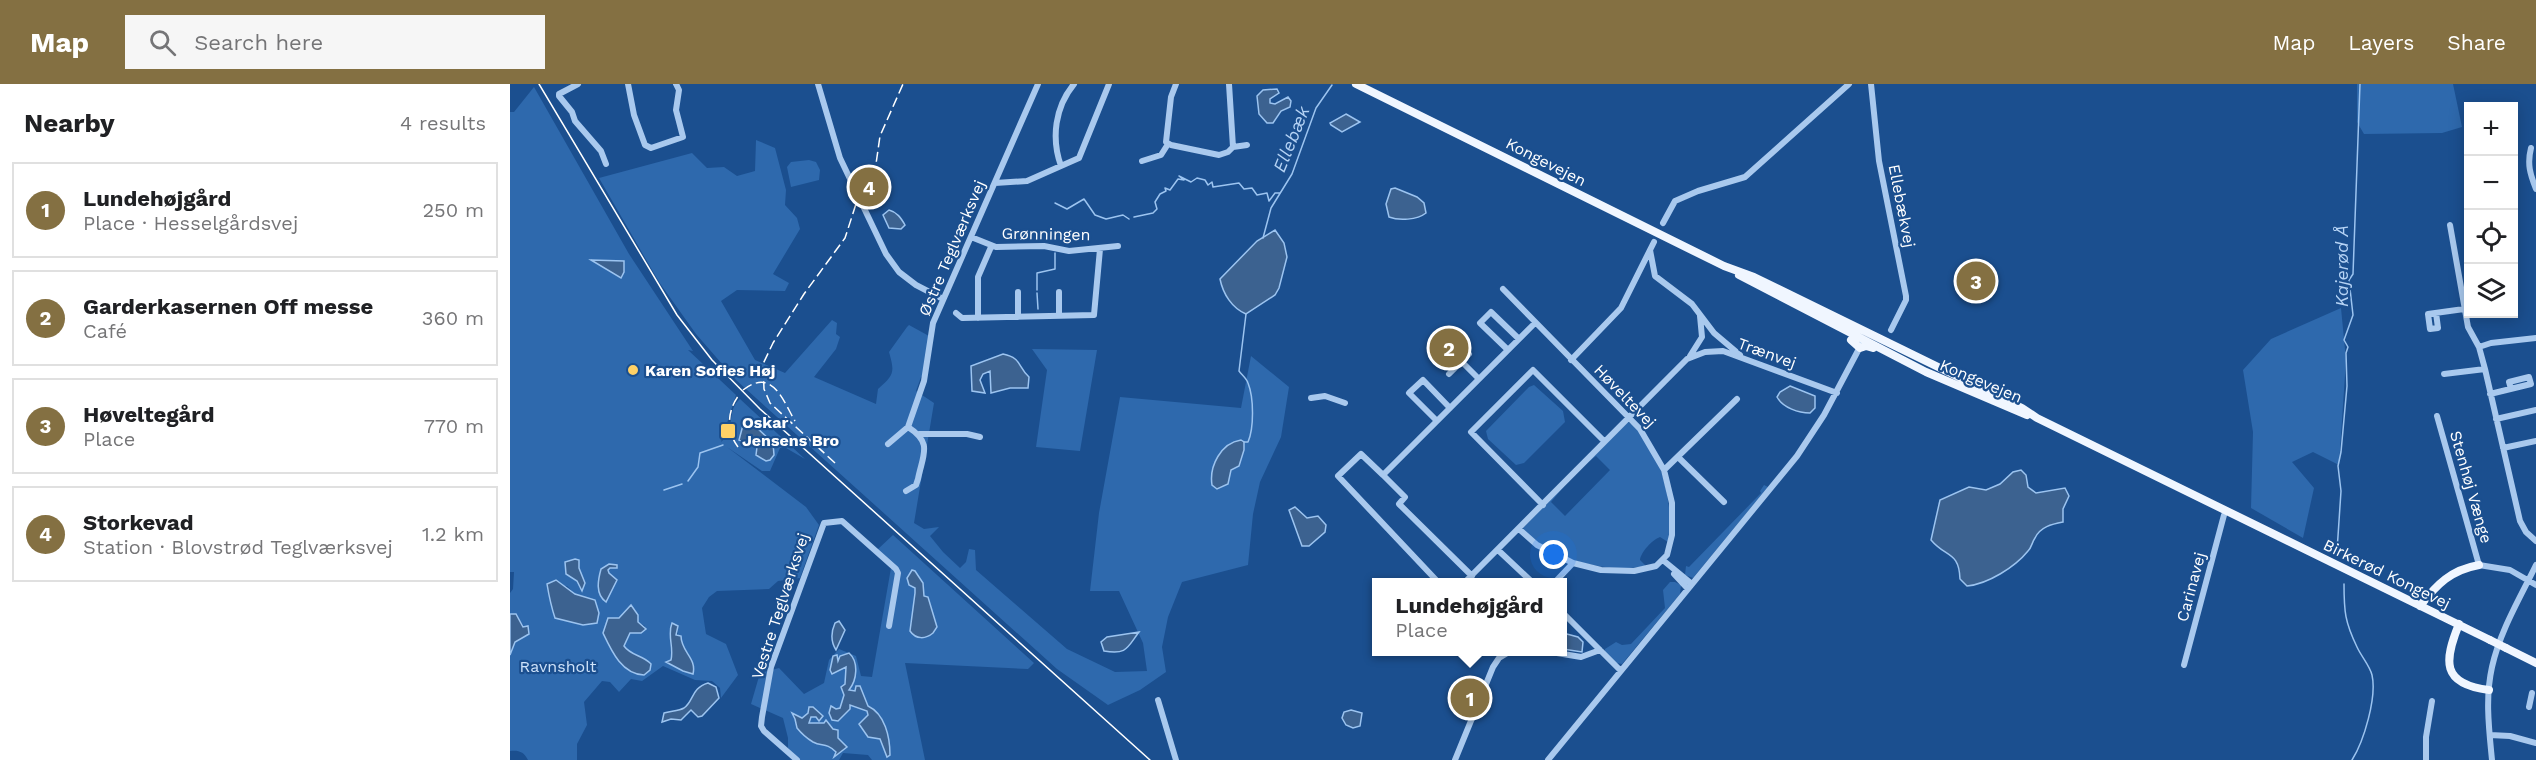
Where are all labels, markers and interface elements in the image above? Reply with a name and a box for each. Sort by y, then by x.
search box [125,15,545,69]
text: Map [30,26,89,59]
icon: search [146,26,179,59]
text: Search here [194,30,323,55]
text: Map [2272,30,2315,55]
text: Layers [2348,30,2414,55]
text: Share [2447,30,2506,55]
water label: Ellebæk [1268,102,1314,175]
map controls [2464,102,2518,318]
button: + [2464,102,2518,156]
text: Nearby [24,108,115,138]
text: 4 results [400,111,486,135]
street label: Kongevejen [1503,134,1589,190]
button: − [2464,156,2518,210]
street label: Ellebækvej [1885,163,1919,249]
pin: 4 [850,164,888,210]
street label: Østre Teglværksvej [915,177,989,319]
text: Lundehøjgård [83,186,231,211]
text: 1 [41,198,50,222]
text: 250 m [422,198,484,222]
button: locate [2464,210,2518,264]
text: Place · Hesselgårdsvej [83,211,298,235]
street label: Grønningen [1001,224,1091,244]
water label: Kajerød Å [2331,225,2352,307]
pin: 3 [1956,258,1996,304]
button: layers [2464,264,2518,318]
text: Garderkasernen Off messe [83,294,373,319]
text: 2 [40,306,51,330]
text: 360 m [422,306,484,330]
text: Café [83,319,127,343]
pin: 2 [1430,326,1468,370]
street label: Trænvej [1735,334,1799,372]
street label: Kongevejen [1937,355,2025,407]
street label: Høveltevej [1590,360,1660,432]
place label: Karen Sofies Høj [645,361,775,380]
marker: Karen Sofies Høj [626,363,640,377]
text: Høveltegård [83,402,214,427]
place label: Oskar Jensens Bro [742,413,840,450]
text: 3 [40,414,51,438]
text: 770 m [424,414,484,438]
marker: Oskar Jensens Bro [719,422,737,440]
text: Place [83,427,135,451]
street label: Stenhøj Vænge [2446,429,2496,545]
text: Storkevad [83,510,193,535]
text: 4 [39,522,52,546]
text: 1.2 km [422,522,484,546]
street label: Vestre Teglværksvej [747,530,813,682]
text: Station · Blovstrød Teglværksvej [83,535,393,559]
street label: Birkerød Kongevej [2320,535,2454,613]
your location [1539,540,1568,569]
street label: Carinavej [2173,550,2209,624]
popup [1372,578,1567,656]
text: Lundehøjgård [1395,593,1544,618]
text: Place [1395,618,1448,642]
park label: Ravnsholt [520,657,597,676]
pin: 1 [1450,676,1490,720]

